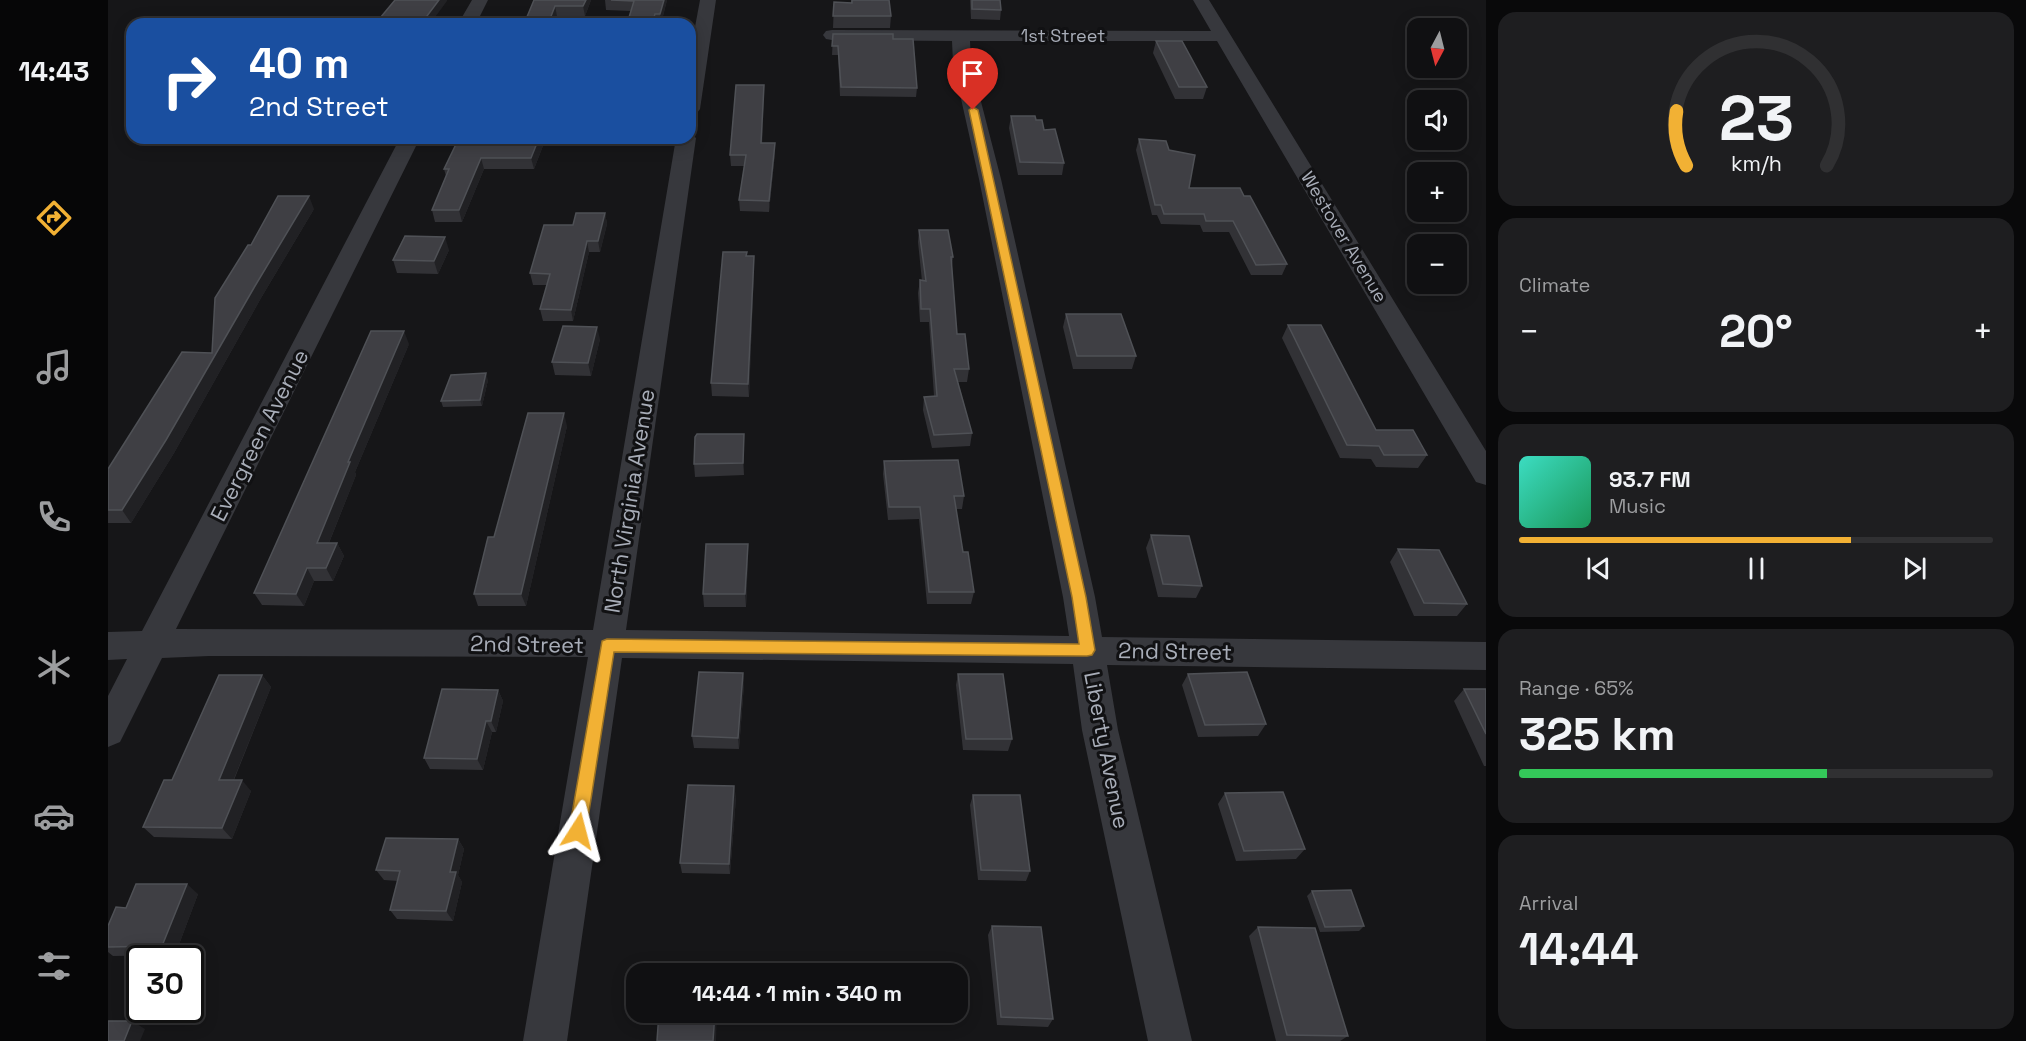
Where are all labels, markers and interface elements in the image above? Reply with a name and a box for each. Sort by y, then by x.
north arrow [1407,18,1467,78]
map controls [1407,18,1467,294]
street label: 1st Street [1021,24,1105,47]
text: 40 m [249,37,349,90]
icon: right [150,42,228,120]
pin [947,48,998,110]
text: 14:43 [18,54,90,89]
icon: arrive [956,57,989,90]
text: 23 [1718,79,1793,158]
text: 2nd Street [249,89,389,124]
button: sound [1407,90,1467,150]
text: km/h [1730,150,1782,177]
button: + [1407,162,1467,222]
street label: Westover Avenue [1296,167,1393,306]
icon: directions [33,197,75,239]
button: − [1407,234,1467,294]
text: Climate [1519,272,1590,298]
text: 20° [1719,303,1793,360]
text: − [1519,311,1539,353]
text: + [1973,311,1993,353]
street label: Evergreen Avenue [204,344,314,526]
icon: music [33,346,75,388]
street label: North Virginia Avenue [597,387,661,615]
text: 93.7 FM [1609,465,1691,493]
text: Music [1609,493,1666,519]
icon: phone [33,496,75,538]
icon: previous [1582,552,1615,585]
icon: pause [1740,552,1773,585]
icon: next [1898,552,1931,585]
street label: 2nd Street [470,629,584,659]
street label: 2nd Street [1118,636,1232,666]
icon: climate [33,646,75,688]
street label: Liberty Avenue [1078,669,1136,831]
text: Range · 65% [1519,675,1634,701]
text: 325 km [1519,706,1675,763]
icon: car [33,795,75,837]
position arrow [546,799,610,863]
text: Arrival [1519,890,1578,916]
text: 14:44 [1519,921,1639,978]
icon: filters [33,945,75,987]
speed limit sign: 30 [126,945,204,1023]
text: 14:44 · 1 min · 340 m [692,979,902,1007]

